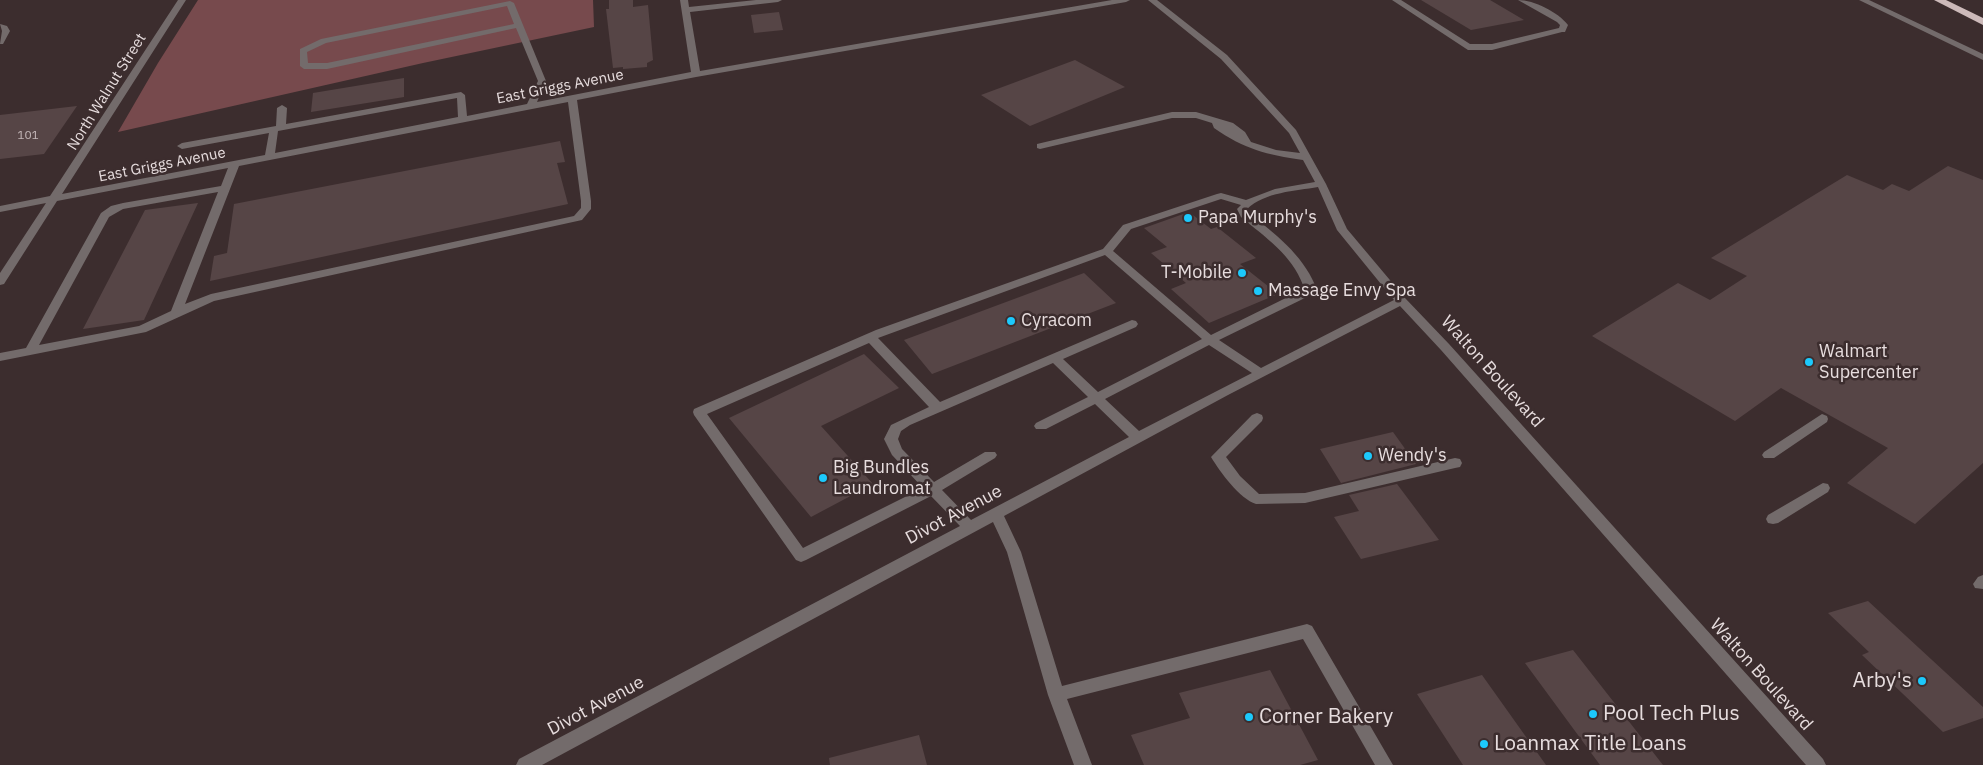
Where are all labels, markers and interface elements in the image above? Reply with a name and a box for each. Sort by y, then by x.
street label: North Walnut Street [64,30,150,154]
street label: East Griggs Avenue [495,66,625,108]
house number: 101 [17,129,39,143]
street label: East Griggs Avenue [97,144,227,186]
place label: Papa Murphy's [1198,207,1317,229]
marker: Papa Murphy's [1182,212,1194,224]
place label: T-Mobile [1161,262,1232,284]
marker: T-Mobile [1236,267,1248,279]
place label: Massage Envy Spa [1268,280,1416,302]
marker: Massage Envy Spa [1252,285,1264,297]
place label: Cyracom [1021,310,1092,332]
street label: Walton Boulevard [1436,312,1548,432]
marker: Cyracom [1005,315,1017,327]
place label: Walmart Supercenter [1819,341,1918,384]
marker: Walmart Supercenter [1803,356,1815,368]
place label: Wendy's [1378,445,1447,467]
marker: Wendy's [1362,450,1374,462]
place label: Big Bundles Laundromat [833,457,931,499]
marker: Big Bundles Laundromat [817,472,829,484]
street label: Divot Avenue [902,481,1006,549]
street label: Walton Boulevard [1705,615,1817,735]
place label: Arby's [1853,668,1912,694]
street label: Divot Avenue [544,672,648,740]
marker: Arby's [1916,675,1928,687]
place label: Pool Tech Plus [1603,701,1740,727]
place label: Corner Bakery [1259,704,1393,730]
marker: Pool Tech Plus [1587,708,1599,720]
marker: Corner Bakery [1243,711,1255,723]
place label: Loanmax Title Loans [1494,731,1687,757]
marker: Loanmax Title Loans [1478,738,1490,750]

